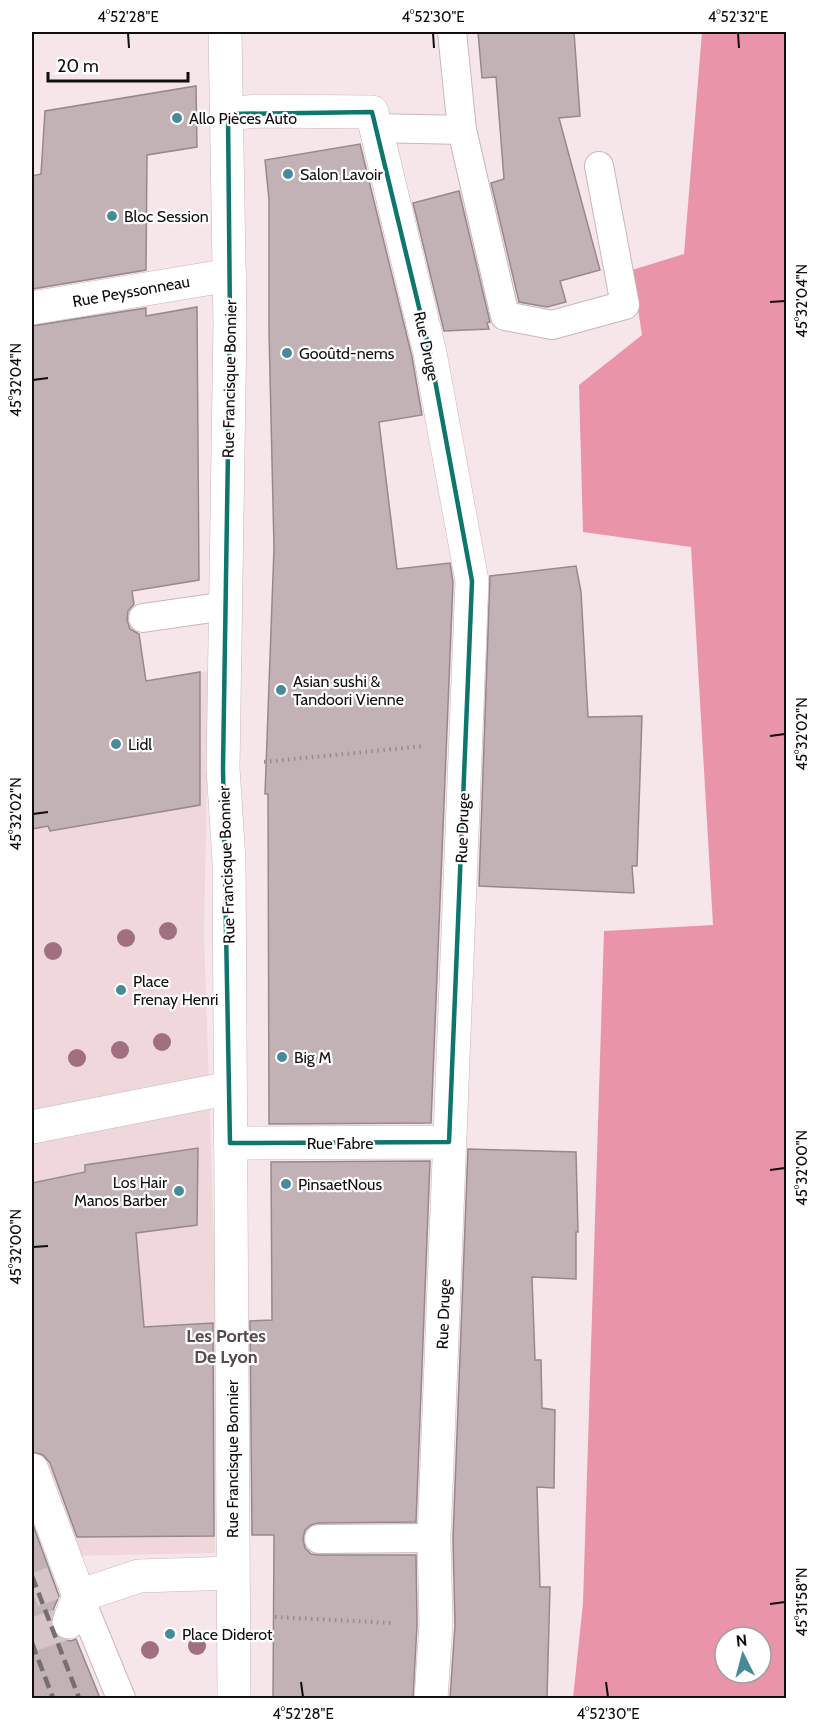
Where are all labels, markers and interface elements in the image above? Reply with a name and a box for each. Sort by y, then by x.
text: 4°52'28"E [97,8,159,26]
text: 4°52'30"E [401,8,465,26]
text: 4°52'32"E [708,8,768,26]
scale bar [48,45,188,83]
text: 20 m [57,55,99,77]
place label: Allo Pièces Auto [189,109,297,128]
marker: Allo Pièces Auto [170,111,184,125]
place label: Salon Lavoir [300,165,383,184]
marker: Salon Lavoir [281,167,295,181]
place label: Bloc Session [124,207,209,226]
marker: Bloc Session [105,209,119,223]
text: 45°32'04"N [793,264,811,338]
street label: Rue Peyssonneau [71,272,191,311]
street label: Rue Francisque Bonnier [219,299,240,458]
street label: Rue Druge [410,310,443,383]
text: 45°32'04"N [7,343,25,417]
place label: Gooûtd-nems [299,344,395,363]
marker: Gooûtd-nems [280,346,294,360]
place label: Asian sushi & Tandoori Vienne [293,672,404,709]
marker: Asian sushi & Tandoori Vienne [274,683,288,697]
text: 45°32'02"N [793,697,811,771]
place label: Lidl [128,735,152,754]
marker: Lidl [109,737,123,751]
text: 45°32'02"N [7,777,25,851]
street label: Rue Francisque Bonnier [214,785,239,944]
street label: Rue Druge [452,792,473,864]
place label: Place Frenay Henri [133,972,218,1009]
marker: Place Frenay Henri [114,983,128,997]
place label: Big M [294,1048,331,1067]
marker: Big M [275,1050,289,1064]
text: 45°32'00"N [793,1130,811,1206]
street label: Rue Fabre [307,1134,373,1153]
place label: Los Hair Manos Barber [74,1173,168,1210]
place label: PinsaetNous [298,1175,382,1194]
marker: PinsaetNous [279,1177,293,1191]
marker: Los Hair Manos Barber [172,1184,186,1198]
text: 45°32'00"N [7,1209,25,1285]
street label: Rue Druge [433,1278,454,1350]
district label: Les Portes De Lyon [186,1325,266,1368]
street label: Rue Francisque Bonnier [223,1379,242,1538]
text: 45°31'58"N [793,1567,811,1637]
place label: Place Diderot [182,1625,273,1644]
north arrow [713,1625,773,1685]
marker: Place Diderot [163,1627,177,1641]
text: N [735,1631,748,1651]
text: 4°52'28"E [272,1705,334,1723]
text: 4°52'30"E [576,1705,640,1723]

